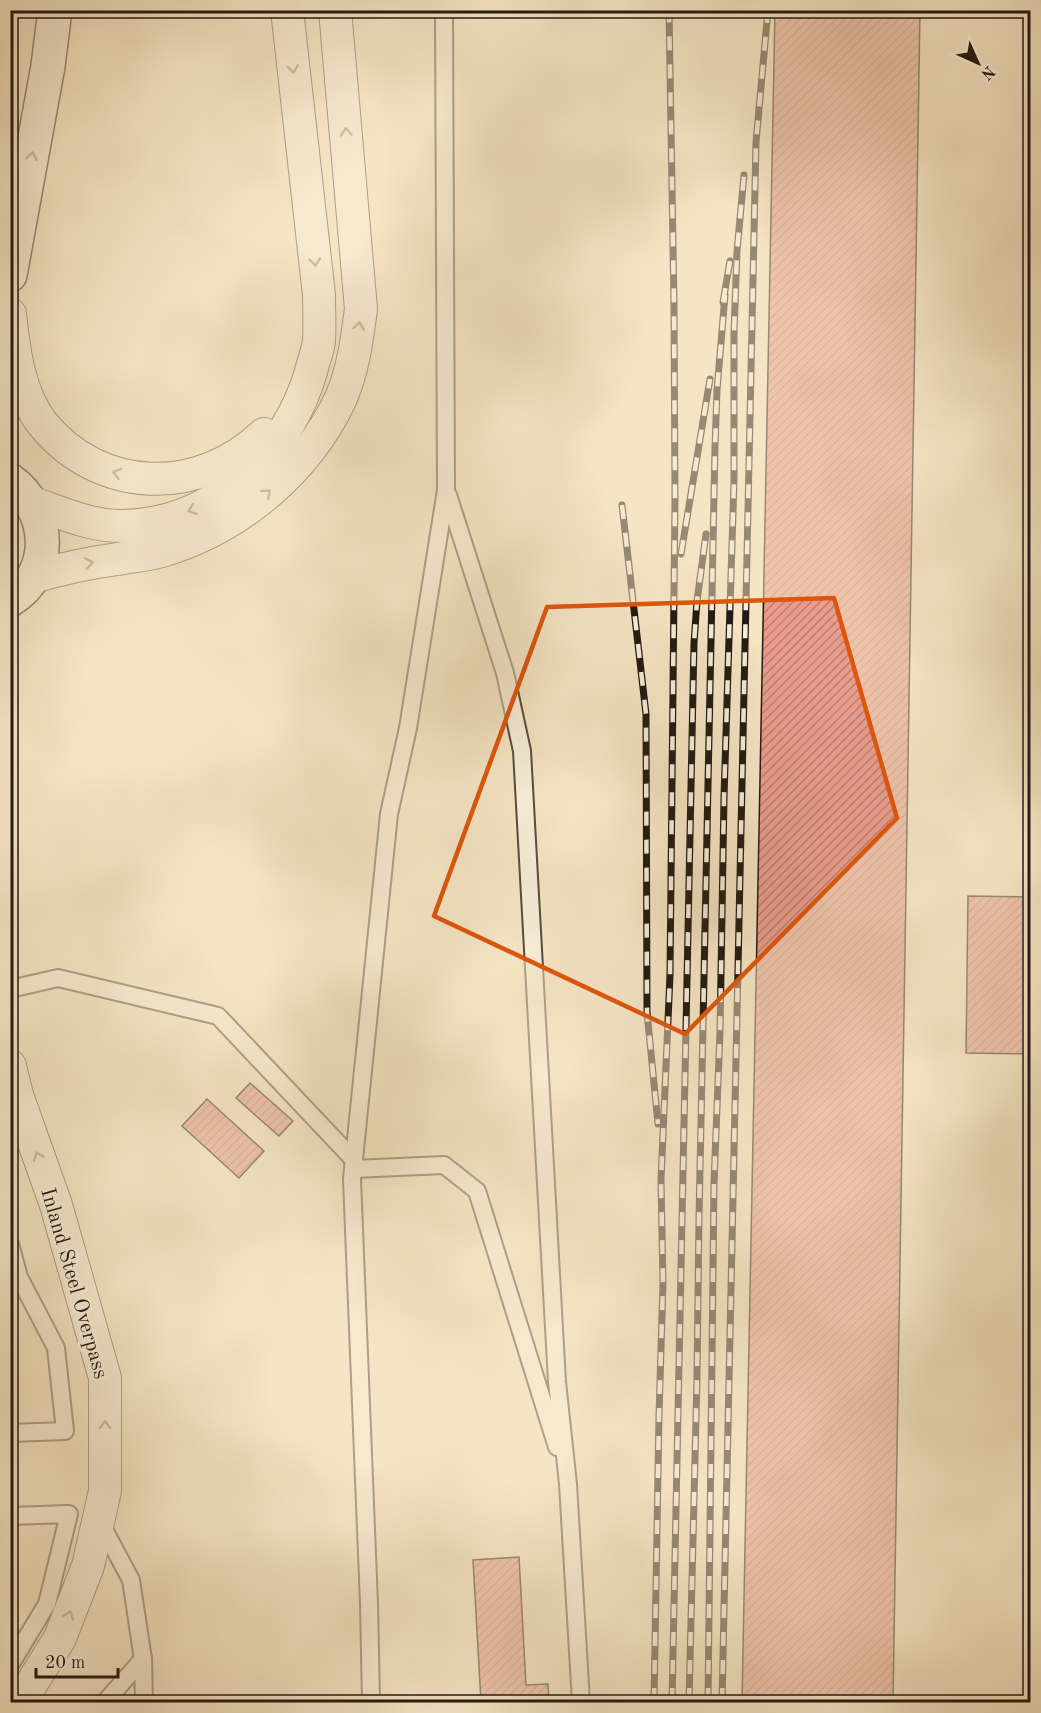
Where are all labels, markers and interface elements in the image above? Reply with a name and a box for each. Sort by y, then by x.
north arrow [948,33,1008,93]
text: N [977,62,997,83]
one-way arrow [286,64,299,73]
one-way arrow [340,128,353,137]
one-way arrow [25,151,38,161]
one-way arrow [309,258,321,267]
one-way arrow [352,322,364,331]
one-way arrow [113,468,123,480]
one-way arrow [261,489,271,500]
one-way arrow [187,503,198,515]
one-way arrow [85,558,94,570]
one-way arrow [33,1151,46,1162]
street label: Inland Steel Overpass [36,1186,111,1381]
one-way arrow [99,1421,111,1430]
one-way arrow [62,1610,74,1621]
scale bar [36,1641,118,1679]
text: 20 m [45,1654,85,1672]

